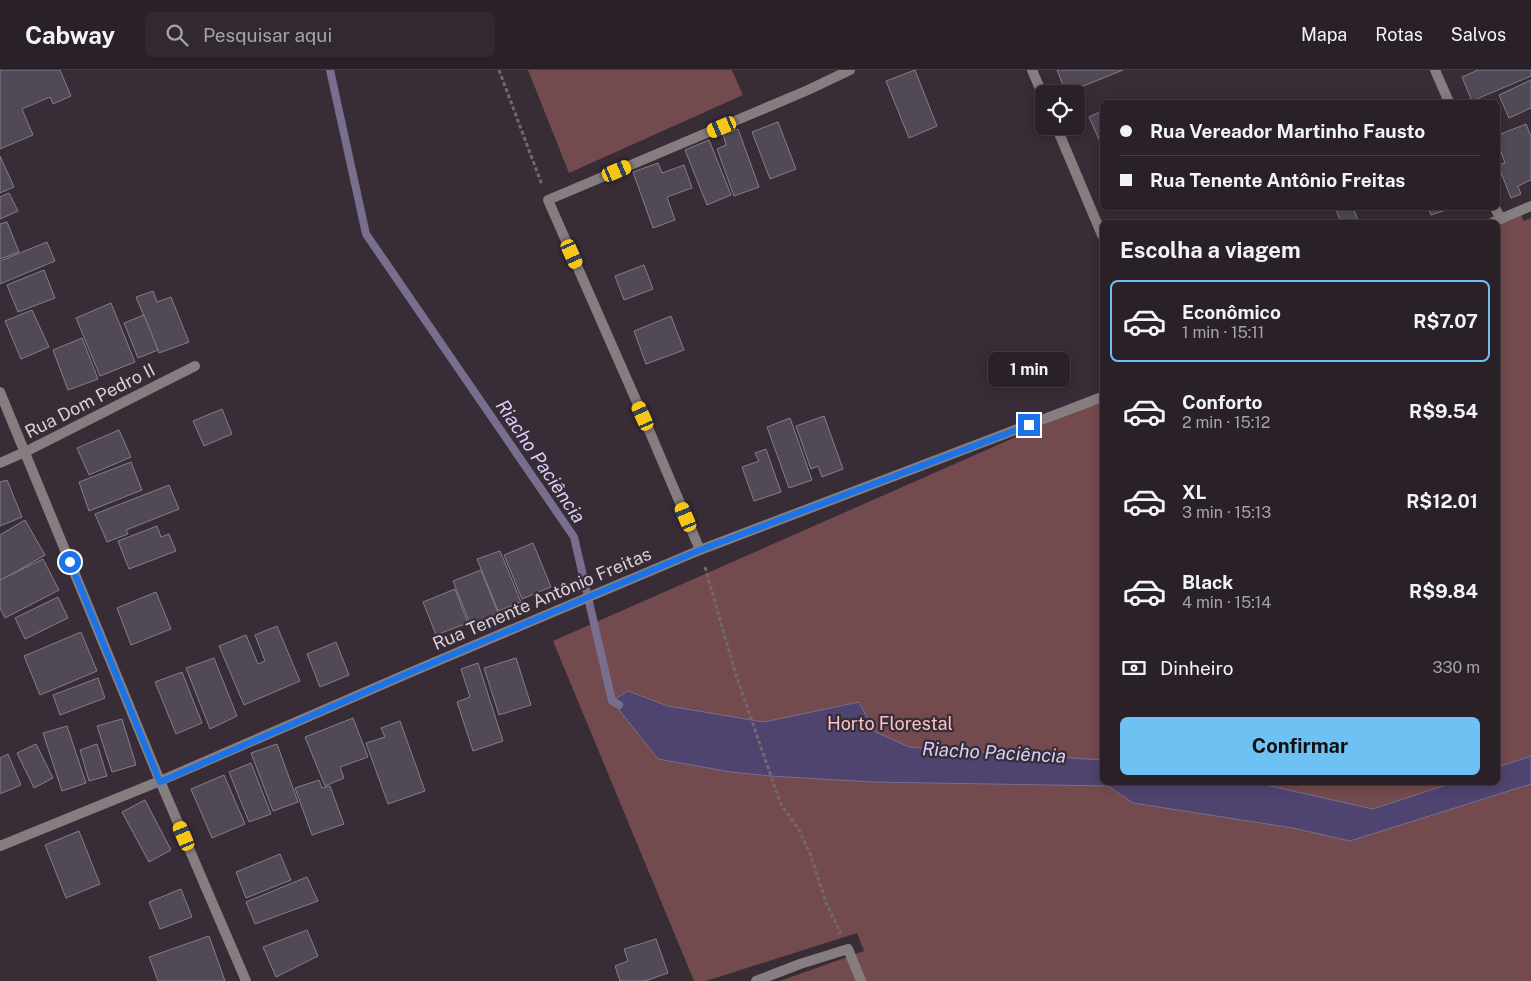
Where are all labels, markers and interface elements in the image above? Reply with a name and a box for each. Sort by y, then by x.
search box [145,12,495,57]
text: Cabway [25,21,115,49]
icon: search [163,21,191,49]
text: Pesquisar aqui [203,24,332,46]
text: Mapa [1301,24,1347,45]
text: Rotas [1375,24,1423,45]
text: Salvos [1451,24,1506,45]
map controls [1035,85,1085,135]
button: locate [1035,85,1085,135]
car [705,114,738,140]
text: Rua Vereador Martinho Fausto [1150,120,1425,142]
car [600,158,633,184]
text: Rua Tenente Antônio Freitas [1150,169,1405,191]
car [559,237,584,271]
text: Escolha a viagem [1120,237,1301,263]
icon: car [1122,299,1167,344]
text: Econômico [1182,301,1281,323]
text: R$7.07 [1413,310,1478,332]
text: 1 min · 15:11 [1182,323,1264,342]
callout: 1 min [988,352,1070,388]
street label: Rua Dom Pedro II [21,359,158,442]
text: 1 min [1010,360,1048,379]
icon: car [1122,389,1167,434]
text: Conforto [1182,391,1262,413]
water label: Riacho Paciência [492,395,590,527]
car [630,399,655,433]
text: R$9.54 [1409,400,1478,422]
text: 2 min · 15:12 [1182,413,1270,432]
route end [1018,414,1040,436]
icon: car [1122,479,1167,524]
text: XL [1182,481,1207,503]
text: R$12.01 [1406,490,1478,512]
car [673,500,698,534]
text: 3 min · 15:13 [1182,503,1271,522]
street label: Rua Tenente Antônio Freitas [429,543,654,654]
route start [59,551,81,573]
icon: car [1122,569,1167,614]
text: Black [1182,571,1233,593]
text: R$9.84 [1409,580,1478,602]
text: 4 min · 15:14 [1182,593,1271,612]
icon: cash [1120,654,1148,682]
text: Dinheiro [1160,657,1234,679]
text: 330 m [1433,658,1480,677]
park label: Horto Florestal [827,713,953,734]
button: Confirmar [1120,717,1480,775]
water label: Riacho Paciência [921,737,1067,767]
car [171,819,196,853]

